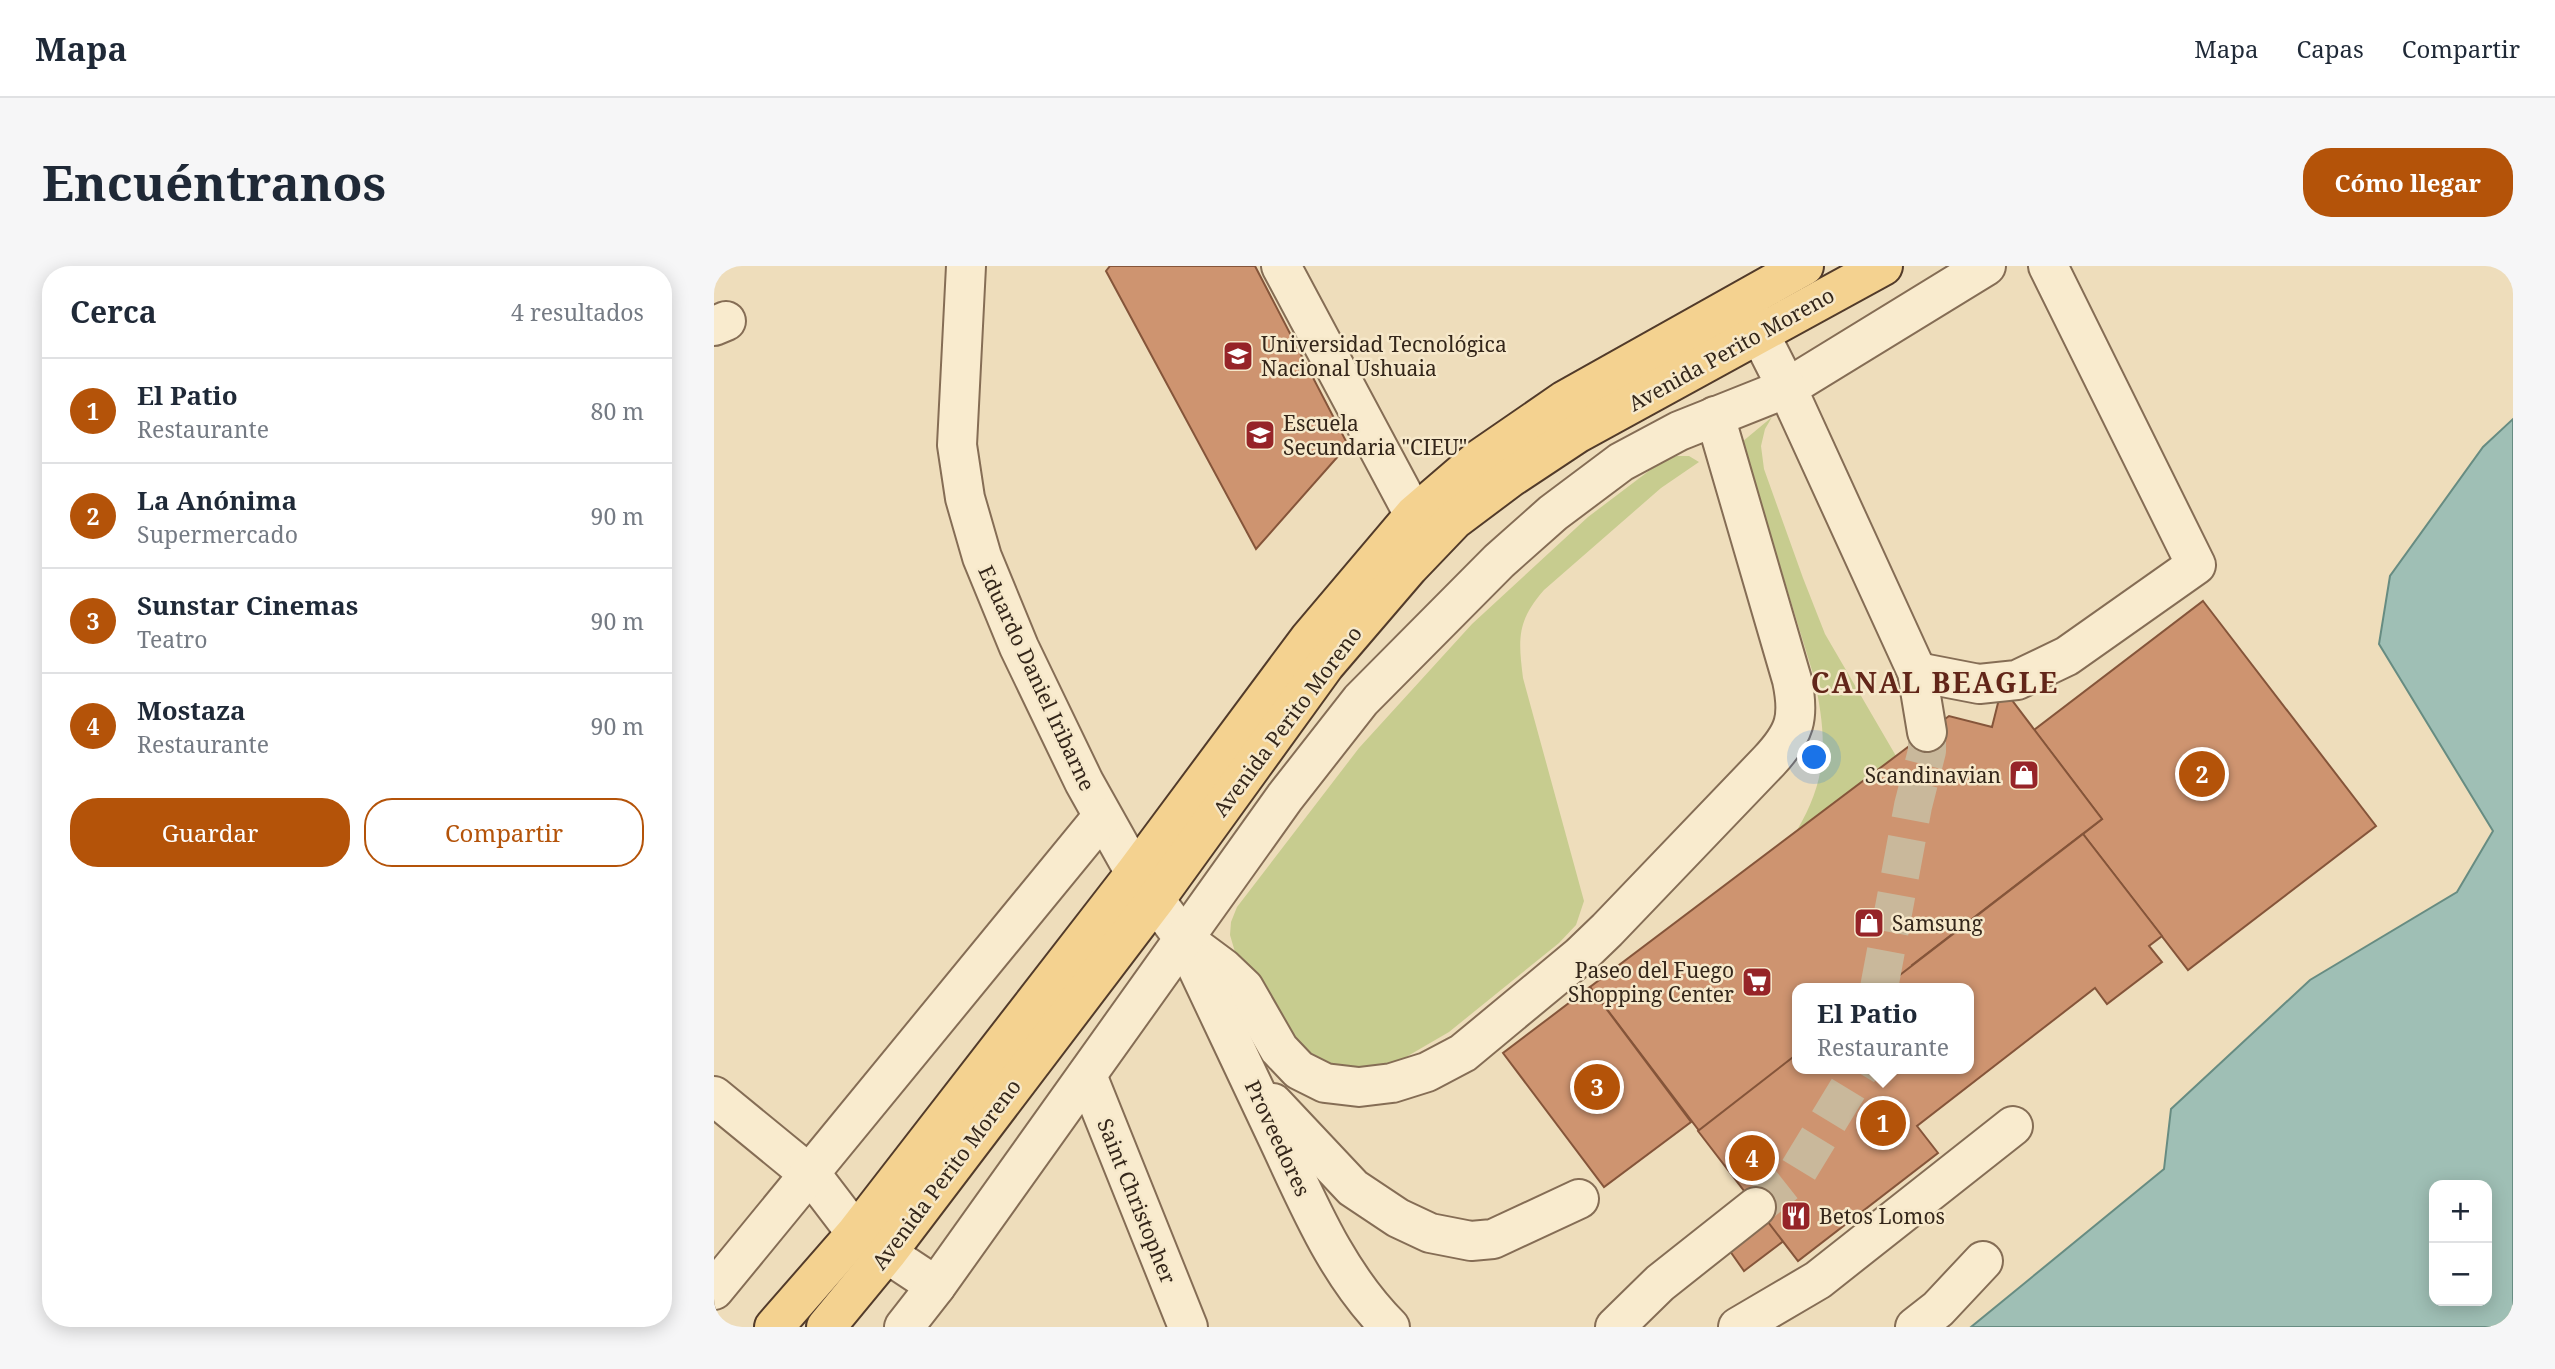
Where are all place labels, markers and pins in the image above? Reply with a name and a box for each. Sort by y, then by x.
place label: Universidad Tecnológica Nacional Ushuaia [1261,330,1507,382]
school or university icon: Universidad Tecnológica Nacional Ushuaia [1221,339,1255,373]
place label: Escuela Secundaria "CIEU" [1283,409,1467,461]
school or university icon: Escuela Secundaria "CIEU" [1243,418,1277,452]
pin: 2 [2179,748,2225,800]
shop icon: Scandinavian [2007,758,2041,792]
place label: Scandinavian [1865,761,2001,789]
shop icon: Samsung [1852,906,1886,940]
place label: Samsung [1892,909,1983,937]
place label: Paseo del Fuego Shopping Center [1568,956,1734,1008]
supermarket icon: Paseo del Fuego Shopping Center [1740,965,1774,999]
pin: 3 [1574,1061,1620,1113]
pin: 1 [1860,1097,1906,1149]
pin: 4 [1729,1132,1775,1184]
restaurant icon: Betos Lomos [1779,1199,1813,1233]
place label: Betos Lomos [1819,1202,1945,1230]

